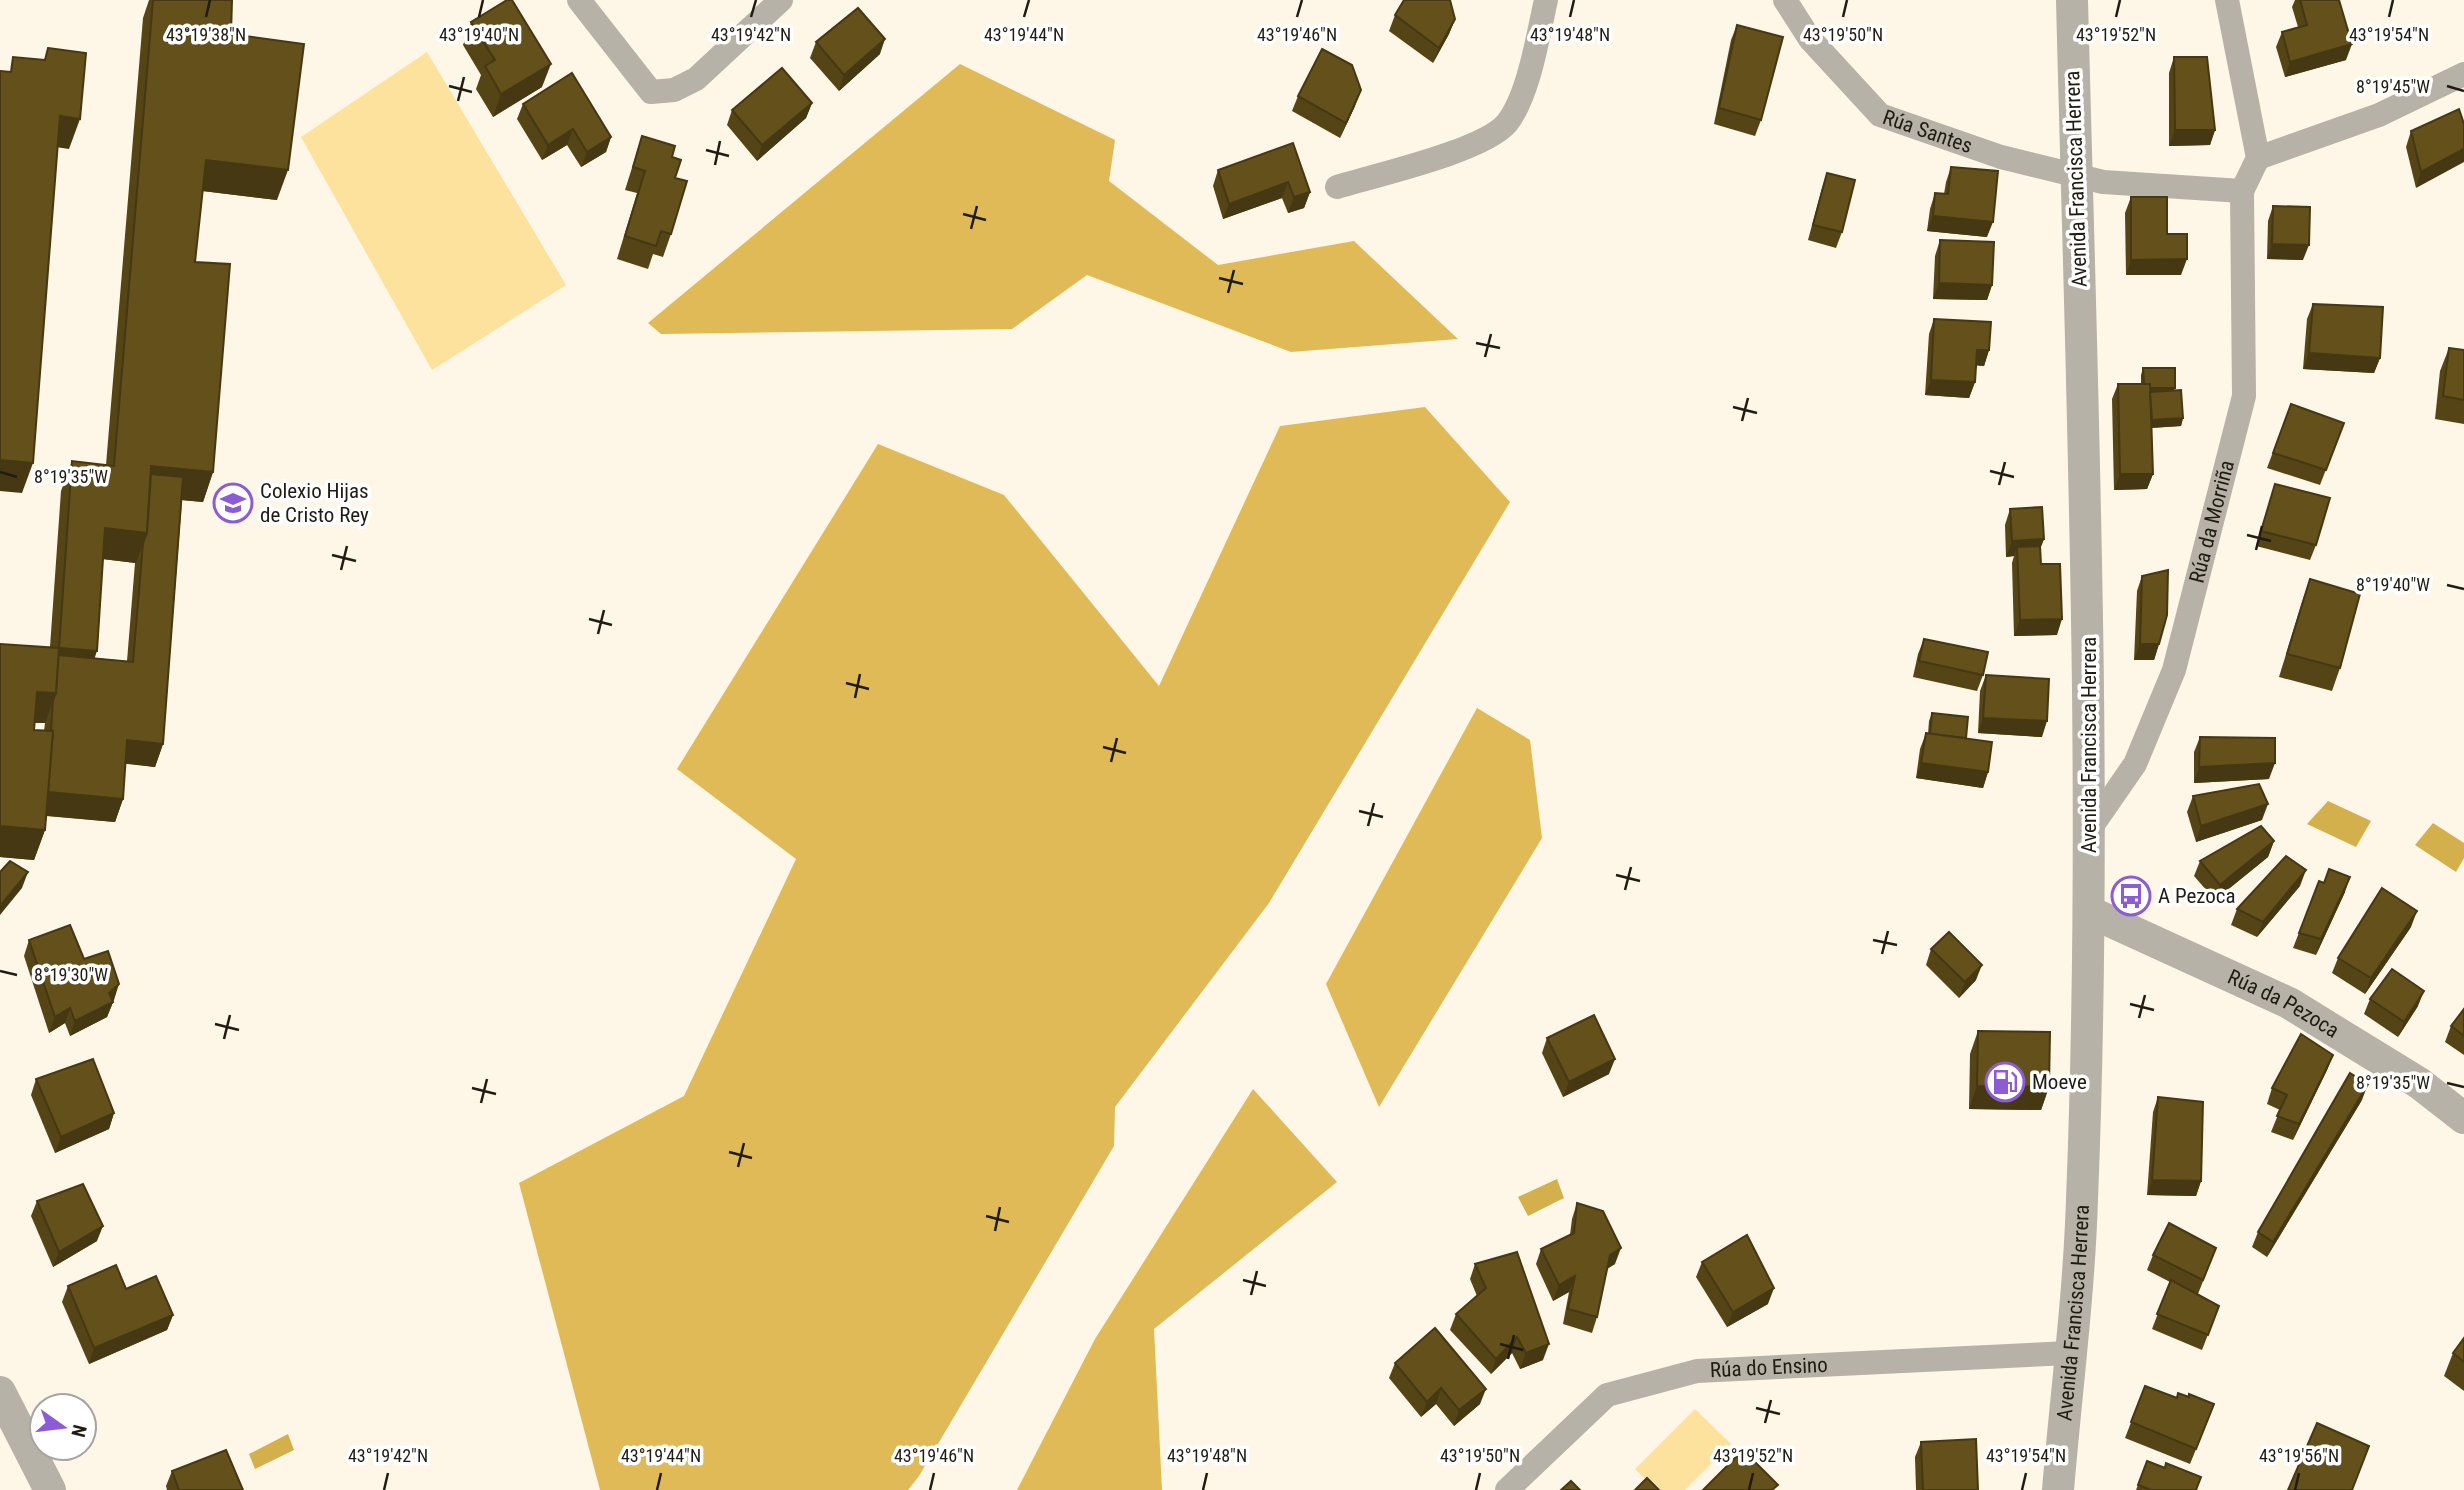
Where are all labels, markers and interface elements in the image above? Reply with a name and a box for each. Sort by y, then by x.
text: 43°19'38"N [166,24,246,45]
text: 43°19'40"N [439,24,519,45]
text: 43°19'42"N [711,24,791,45]
text: 43°19'44"N [984,24,1064,45]
text: 43°19'46"N [1257,24,1337,45]
text: 43°19'48"N [1530,24,1610,45]
text: 43°19'50"N [1803,24,1883,45]
text: 43°19'52"N [2076,24,2156,45]
text: 43°19'54"N [2349,24,2429,45]
street label: Avenida Francisca Herrera [2060,70,2092,288]
text: 8°19'45"W [2356,76,2430,97]
street label: Rúa Santes [1880,105,1975,158]
street label: Rúa da Morriña [2185,458,2239,586]
text: 8°19'35"W [34,466,108,487]
place label: Colexio Hijas de Cristo Rey [260,479,369,527]
school or university icon: Colexio Hijas de Cristo Rey [212,482,254,524]
text: 8°19'40"W [2356,574,2430,595]
street label: Avenida Francisca Herrera [2077,637,2101,853]
bus stop icon: A Pezoca [2110,875,2152,917]
place label: A Pezoca [2158,884,2236,908]
text: 8°19'30"W [34,964,108,985]
street label: Rúa da Pezoca [2224,965,2343,1043]
fuel station icon: Moeve [1984,1061,2026,1103]
place label: Moeve [2032,1070,2087,1094]
text: 8°19'35"W [2356,1072,2430,1093]
street label: Avenida Francisca Herrera [2052,1204,2094,1422]
street label: Rúa do Ensino [1709,1353,1828,1382]
north arrow [28,1392,98,1462]
text: N [66,1423,92,1439]
text: 43°19'42"N [348,1445,428,1466]
text: 43°19'44"N [621,1445,701,1466]
text: 43°19'46"N [894,1445,974,1466]
text: 43°19'48"N [1167,1445,1247,1466]
text: 43°19'50"N [1440,1445,1520,1466]
text: 43°19'52"N [1713,1445,1793,1466]
text: 43°19'54"N [1986,1445,2066,1466]
text: 43°19'56"N [2259,1445,2339,1466]

